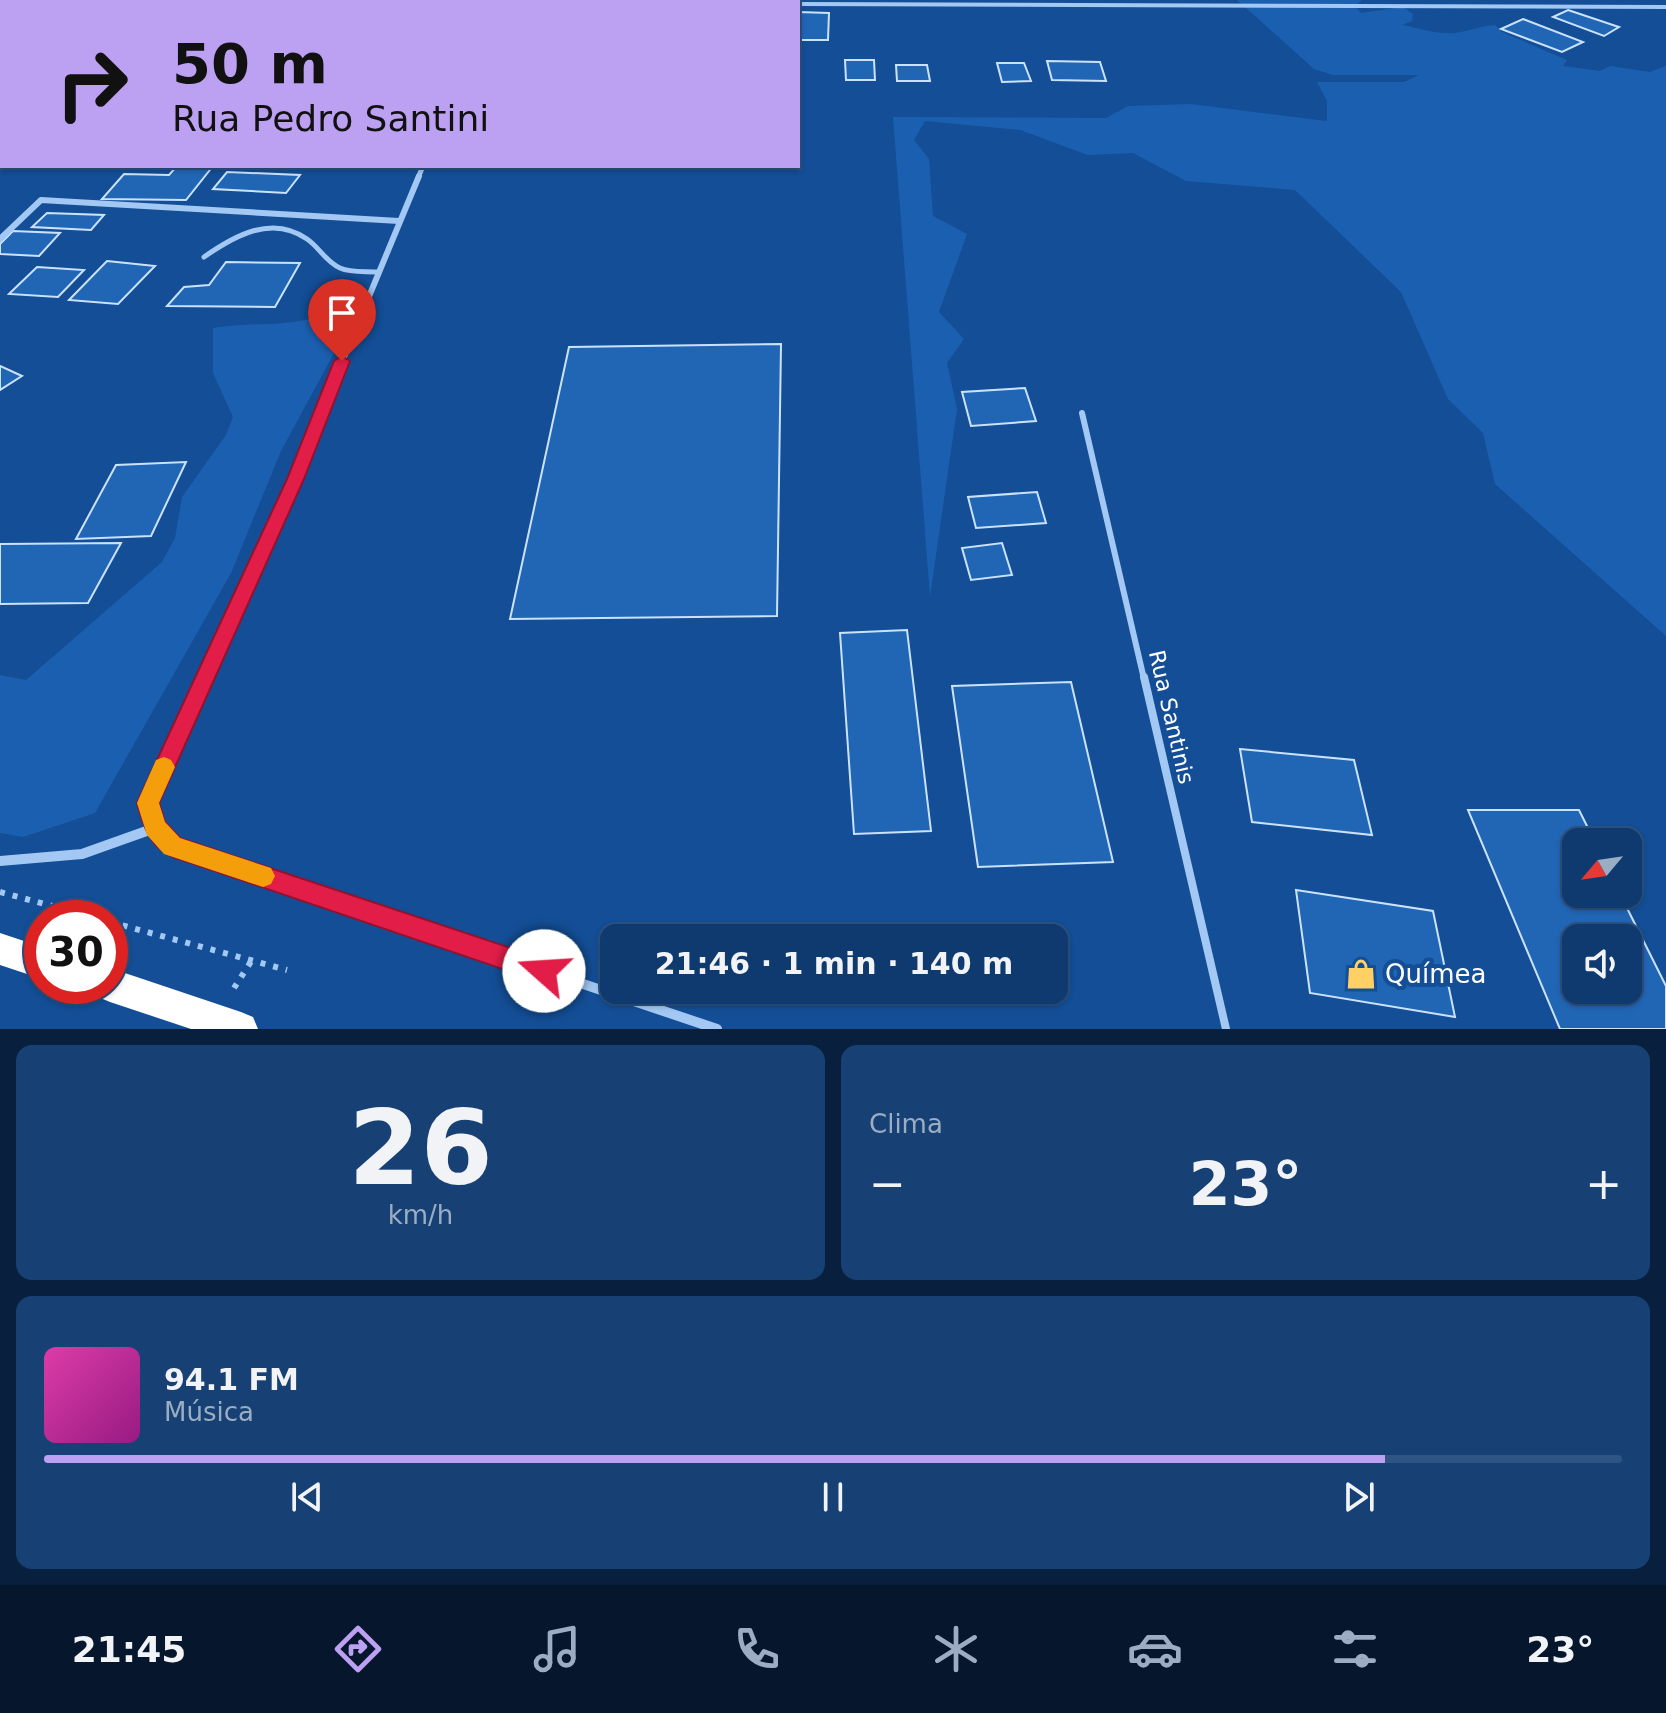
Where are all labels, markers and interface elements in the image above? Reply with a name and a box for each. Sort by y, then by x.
text: 50 m [172,31,328,96]
icon: right [40,32,144,136]
text: Rua Pedro Santini [172,98,489,139]
pin [308,279,376,361]
icon: arrive [320,291,364,335]
street label: Rua Santinis [1144,648,1199,786]
north arrow [1562,828,1642,908]
map controls [1562,828,1642,1004]
speed limit sign: 30 [24,900,128,1004]
button: sound [1562,924,1642,1004]
position arrow [502,929,586,1013]
text: 21:46 · 1 min · 140 m [655,946,1013,981]
shop icon: Químea [1344,957,1378,991]
place label: Químea [1385,959,1486,989]
text: 26 [348,1087,493,1209]
text: Clima [869,1109,943,1139]
text: 23° [1189,1149,1302,1219]
text: − [869,1158,906,1209]
text: + [1585,1158,1622,1209]
text: km/h [388,1200,453,1230]
text: 94.1 FM [164,1362,299,1397]
text: Música [164,1397,254,1427]
icon: previous [285,1475,329,1519]
icon: pause [811,1475,855,1519]
icon: next [1337,1475,1381,1519]
icon: directions [330,1621,386,1677]
icon: music [529,1621,585,1677]
icon: phone [729,1621,785,1677]
icon: climate [928,1621,984,1677]
icon: car [1127,1621,1183,1677]
icon: filters [1327,1621,1383,1677]
text: 21:45 [72,1629,186,1670]
text: 23° [1526,1629,1594,1670]

